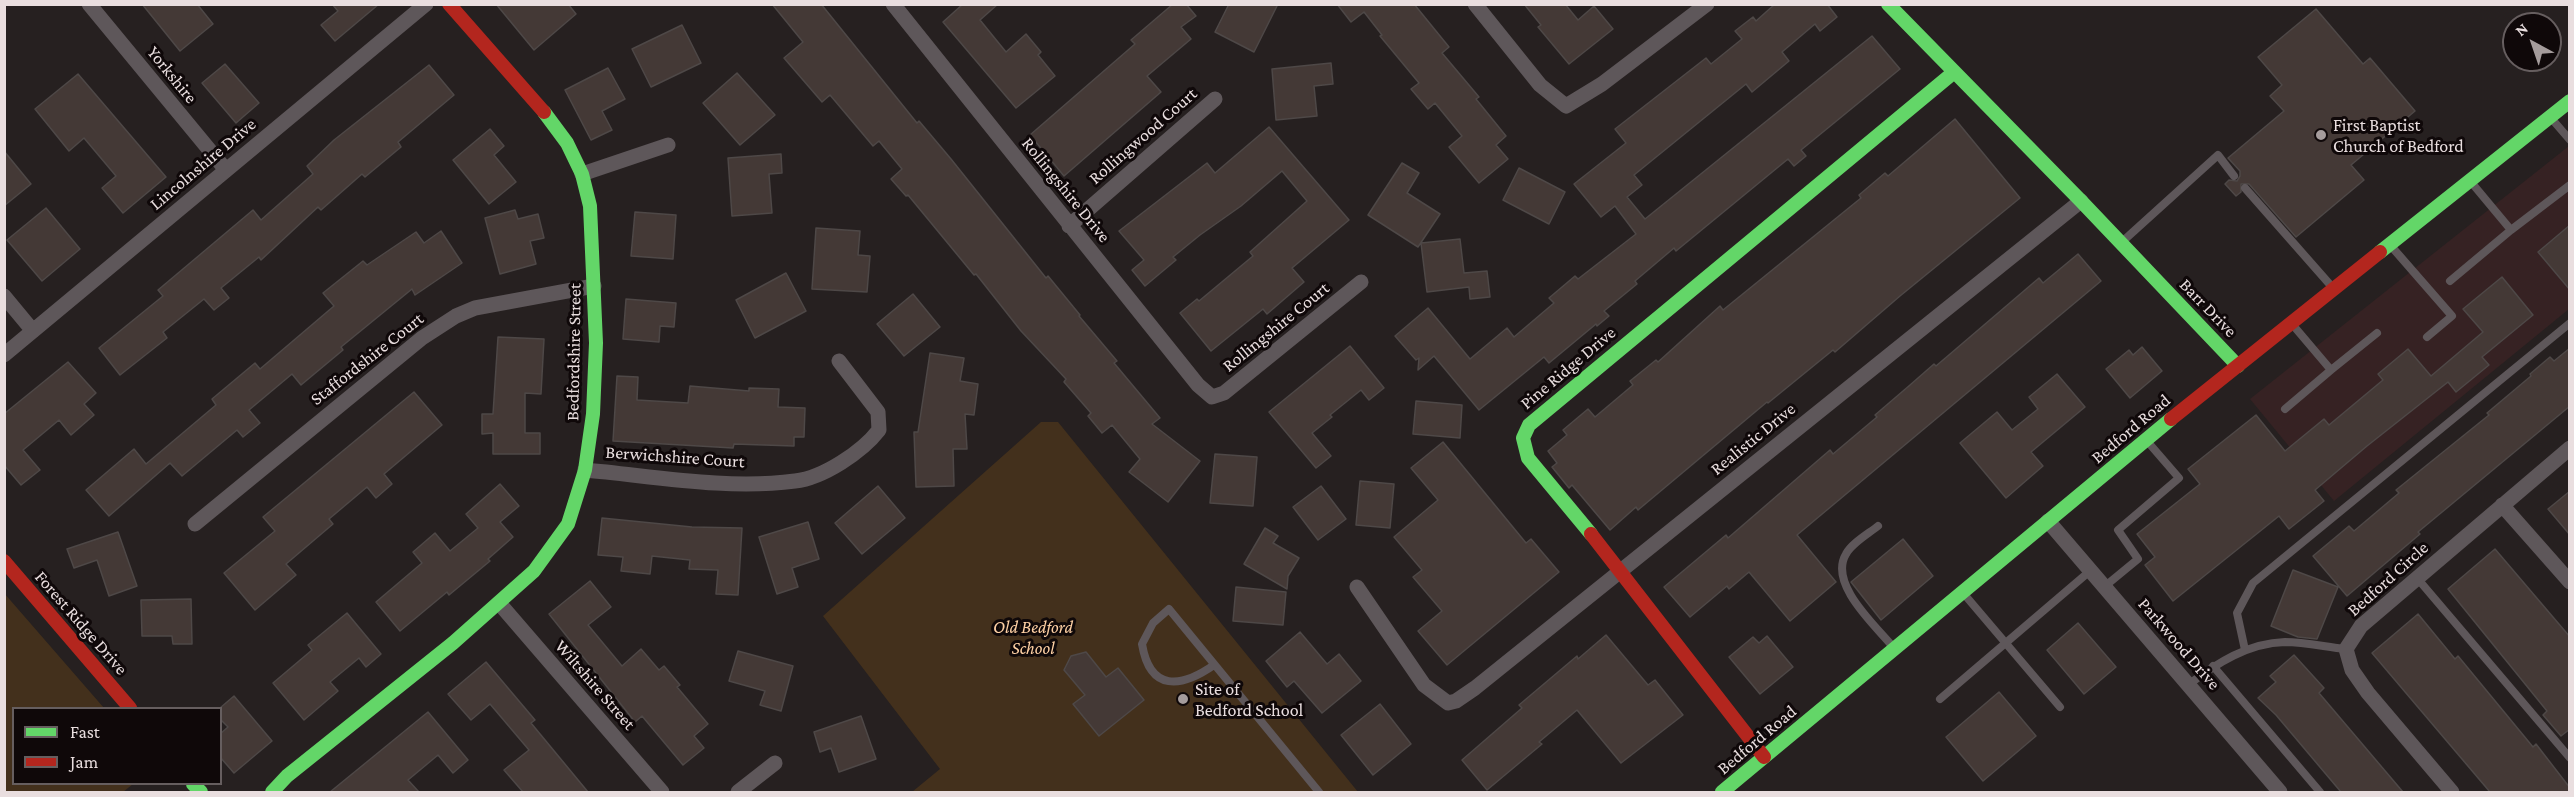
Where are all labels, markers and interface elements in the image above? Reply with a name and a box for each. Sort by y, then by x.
north arrow [2502,12,2562,72]
text: N [2512,19,2531,39]
street label: Yorkshire [142,42,202,108]
street label: Rollingwood Court [1084,83,1202,189]
street label: Lincolnshire Drive [146,113,260,215]
place label: First Baptist Church of Bedford [2333,114,2464,156]
marker: First Baptist Church of Bedford [2314,128,2328,142]
street label: Rollingshire Drive [1017,133,1115,247]
street label: Barr Drive [2175,274,2241,342]
street label: Rollingshire Court [1218,277,1334,377]
street label: Bedfordshire Street [562,283,586,421]
street label: Staffordshire Court [306,308,428,410]
street label: Pine Ridge Drive [1516,322,1620,414]
street label: Bedford Road [2087,390,2175,468]
street label: Realistic Drive [1706,398,1800,480]
street label: Berwichshire Court [605,441,745,473]
street label: Bedford Circle [2343,537,2433,621]
street label: Forest Ridge Drive [30,567,132,679]
street label: Parkwood Drive [2133,594,2225,694]
park label: Old Bedford School [993,616,1073,658]
street label: Wiltshire Street [550,636,640,734]
place label: Site of Bedford School [1195,678,1303,720]
marker: Site of Bedford School [1176,692,1190,706]
street label: Bedford Road [1713,701,1801,779]
legend [12,707,222,785]
text: Fast [70,722,100,742]
text: Jam [70,752,98,772]

